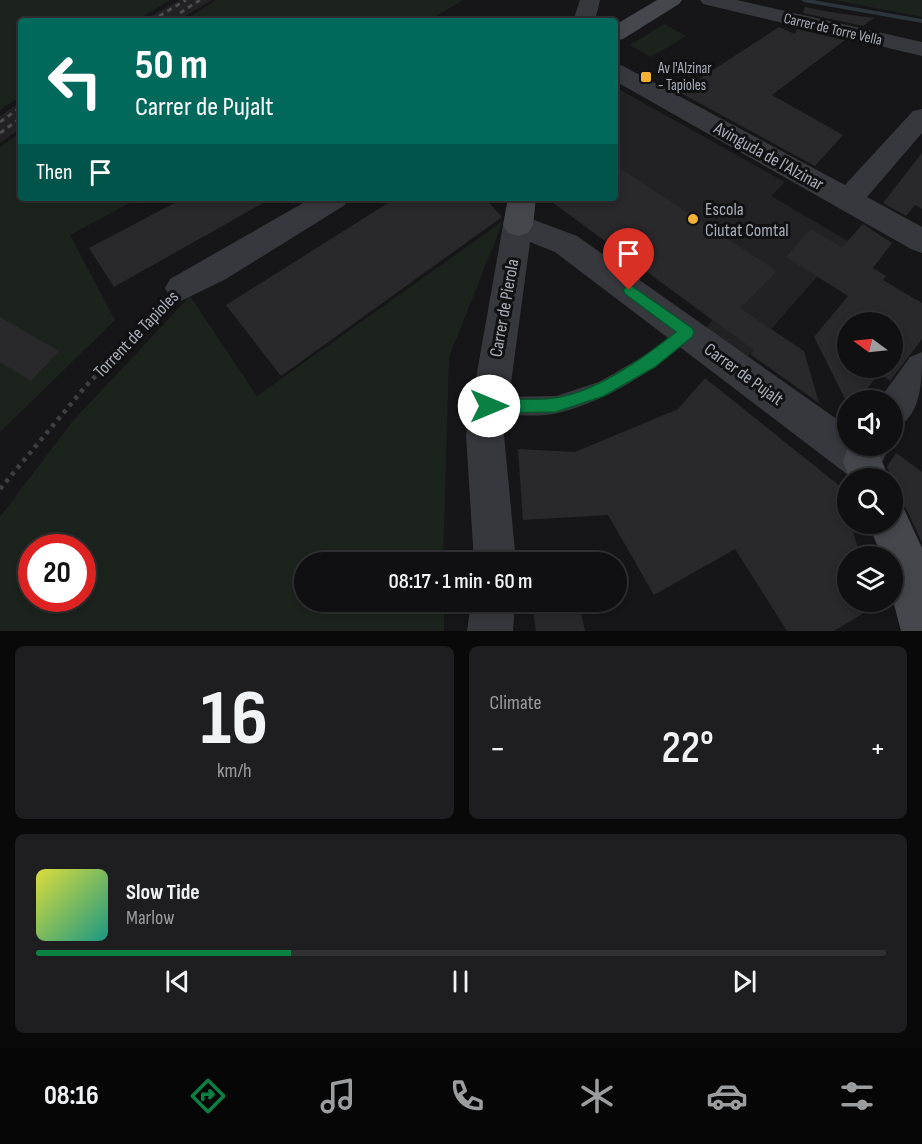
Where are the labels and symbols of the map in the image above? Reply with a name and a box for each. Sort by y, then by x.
street label: Carrer de Torre Vella [782,9,884,50]
place label: Av l'Alzinar - Tapioles [657,59,712,95]
marker: Av l'Alzinar - Tapioles [639,70,653,84]
street label: Avinguda de l'Alzinar [709,117,827,195]
place label: Escola Ciutat Comtal [705,199,789,241]
marker: Escola Ciutat Comtal [686,212,700,226]
pin [603,228,654,290]
street label: Carrer de Pierola [486,257,523,359]
street label: Torrent de Tapioles [90,286,183,382]
north arrow [837,312,903,378]
street label: Carrer de Pujalt [700,339,788,410]
position arrow [457,374,521,438]
speed limit sign: 20 [18,534,96,612]

